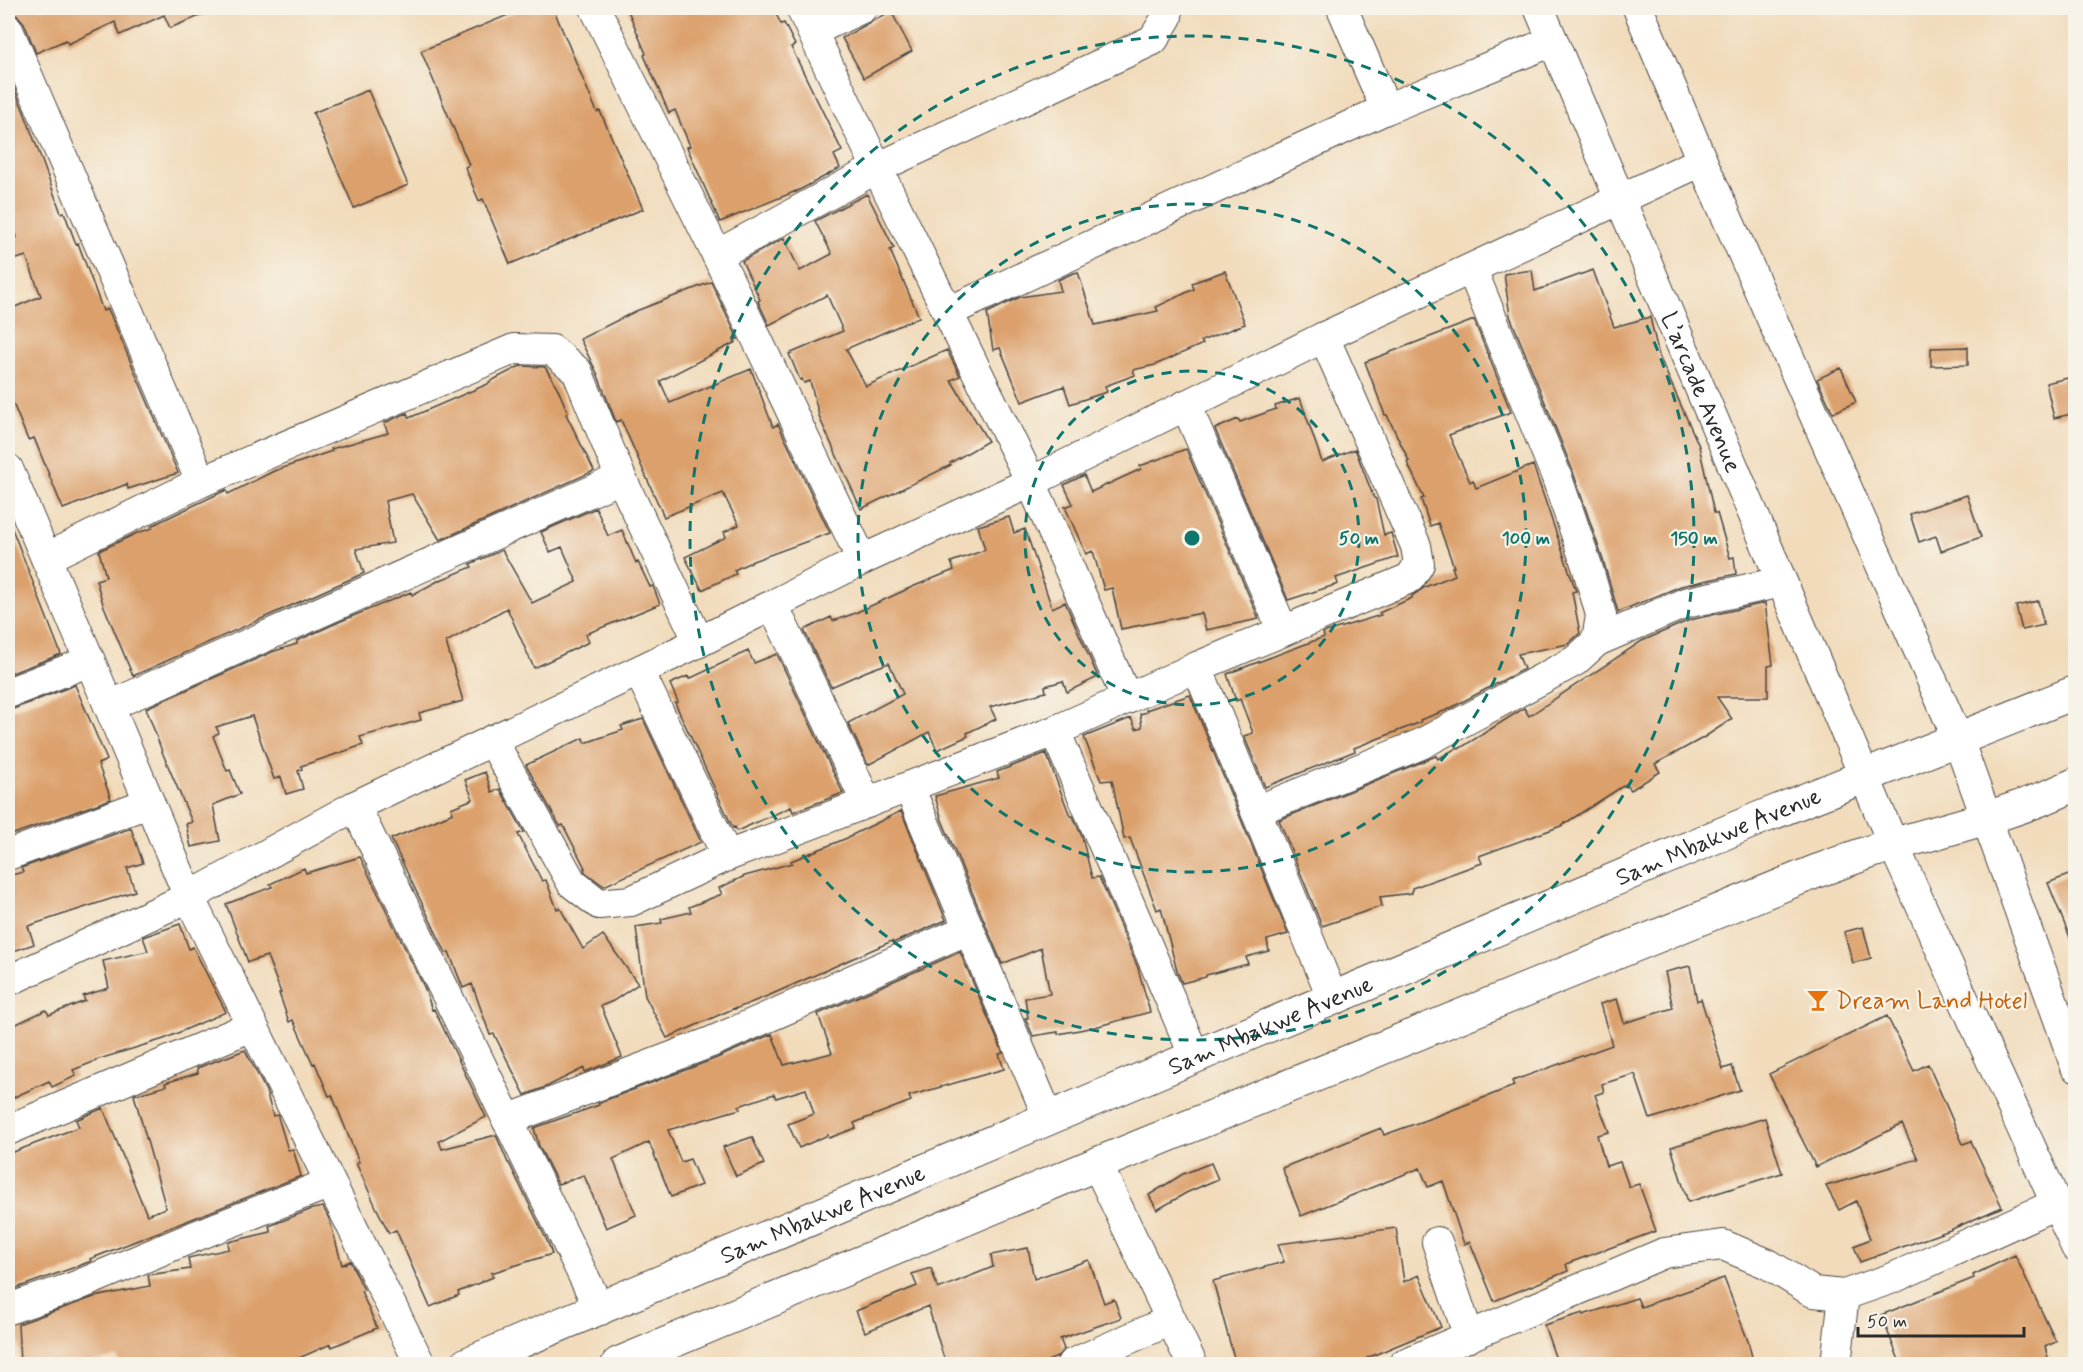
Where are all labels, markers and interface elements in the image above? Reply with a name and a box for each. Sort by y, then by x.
street label: L’arcade Avenue [1653,308,1748,478]
text: 50 m [1339,527,1379,551]
text: 100 m [1502,527,1550,551]
text: 150 m [1670,527,1718,551]
centre of rings [1182,528,1202,548]
street label: Sam Mbakwe Avenue [1611,781,1826,894]
street label: Sam Mbakwe Avenue [1164,969,1378,1083]
place label: Dream Land Hotel [1836,986,2027,1017]
bar icon: Dream Land Hotel [1805,987,1831,1013]
street label: Sam Mbakwe Avenue [716,1158,930,1272]
scale bar [1858,1300,2024,1338]
text: 50 m [1867,1310,1907,1334]

